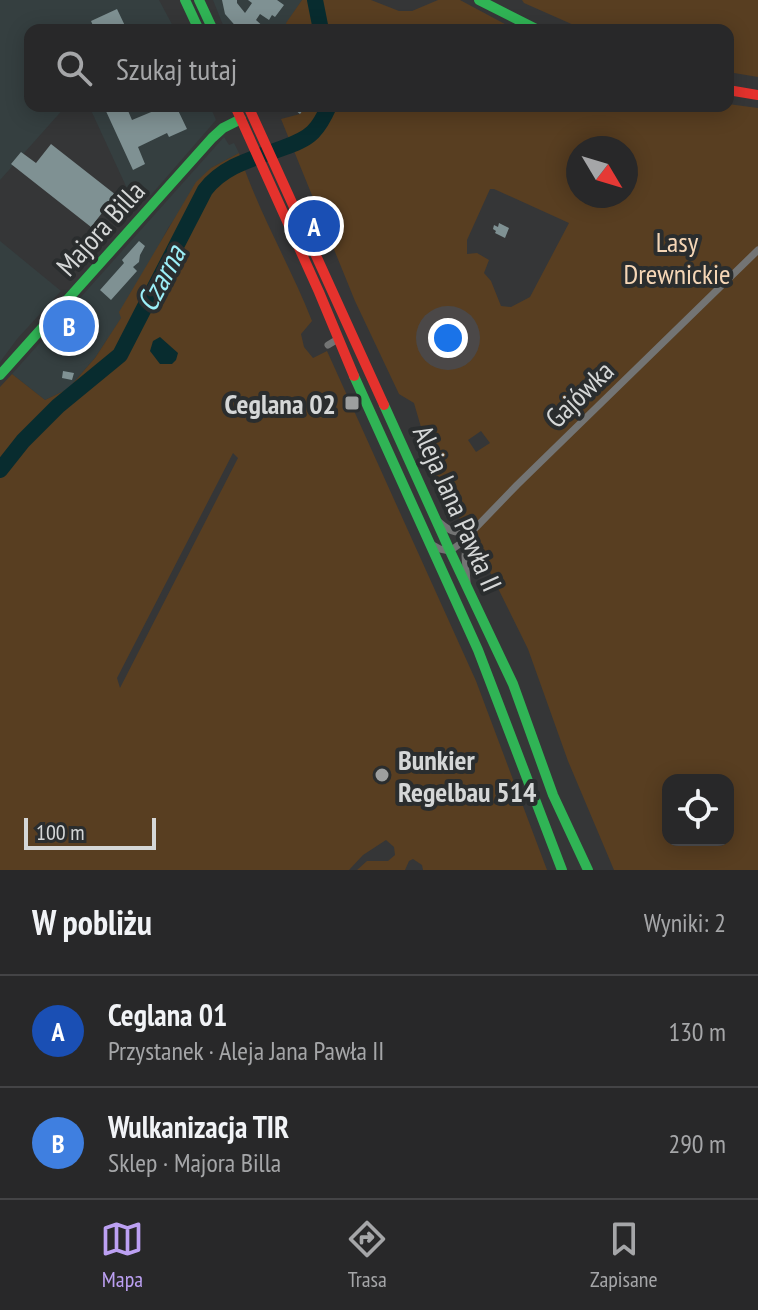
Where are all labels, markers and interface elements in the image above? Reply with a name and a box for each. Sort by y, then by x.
search box [24,24,734,112]
icon: search [52,46,96,90]
text: Szukaj tutaj [116,49,237,88]
north arrow [566,136,638,208]
street label: Majora Billa [48,173,152,283]
pin: A [288,196,340,256]
park label: Lasy Drewnickie [623,223,731,292]
water label: Czarna [126,236,194,318]
pin: B [43,296,95,356]
your location [428,318,468,358]
street label: Gajówka [537,352,621,436]
place label: Ceglana 02 [225,385,336,422]
marker: Ceglana 02 [343,394,361,412]
street label: Aleja Jana Pawła II [405,419,511,597]
place label: Bunkier Regelbau 514 [398,741,537,810]
marker: Bunkier Regelbau 514 [373,766,391,784]
map controls [662,774,734,846]
button: locate [662,774,734,846]
scale bar [24,814,156,850]
text: 100 m [36,818,85,846]
text: W pobliżu [32,900,152,944]
text: Wyniki: 2 [644,906,726,939]
text: Ceglana 01 [108,995,227,1034]
text: A [51,1015,65,1048]
text: 130 m [668,1015,726,1048]
text: Przystanek · Aleja Jana Pawła II [108,1034,384,1067]
text: Wulkanizacja TIR [108,1107,289,1146]
text: B [52,1127,64,1160]
text: 290 m [668,1127,726,1160]
text: Sklep · Majora Billa [108,1146,281,1179]
tab: Mapa [100,1217,144,1293]
tab: Trasa [345,1217,389,1293]
tab: Zapisane [590,1217,658,1293]

